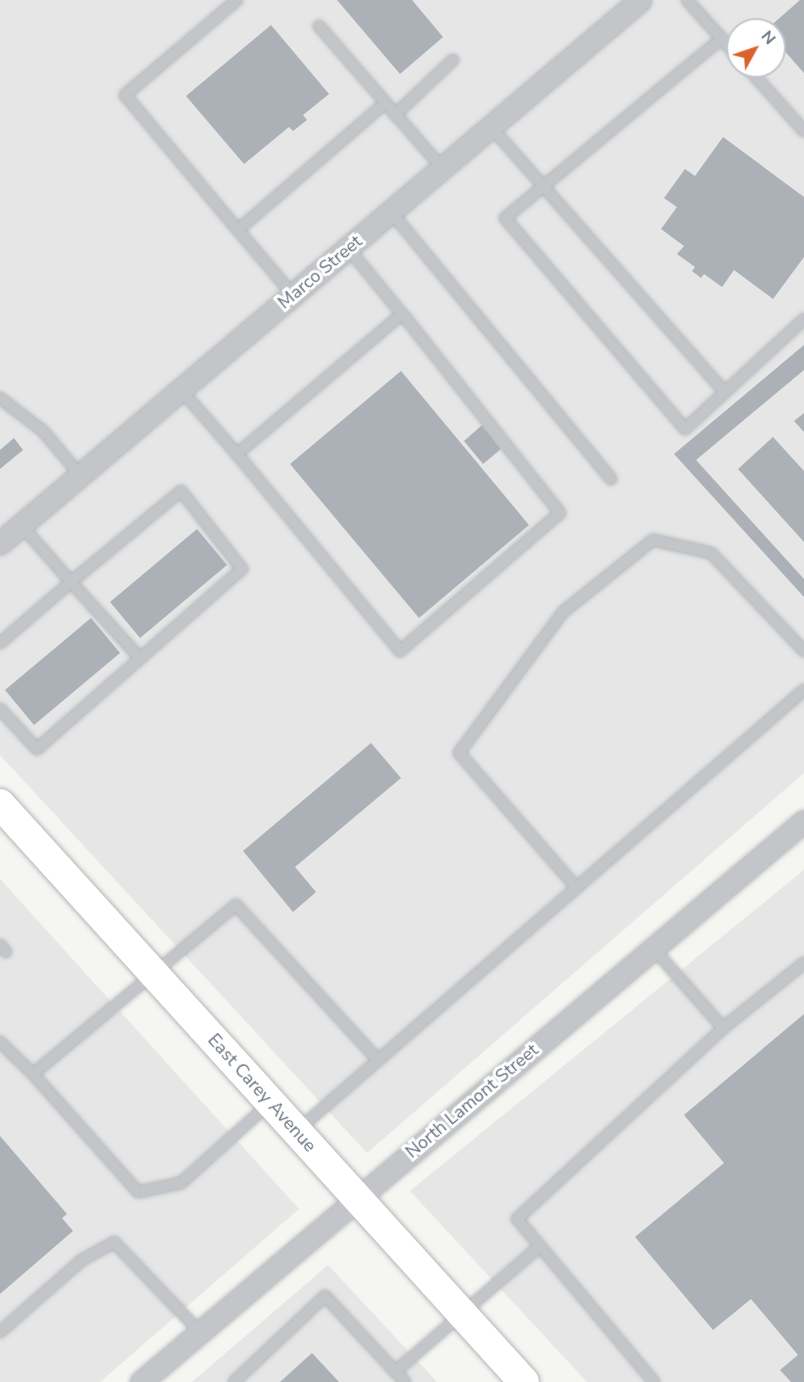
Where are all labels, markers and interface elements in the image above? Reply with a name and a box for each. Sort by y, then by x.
north arrow [726,18,786,78]
text: N [756,26,781,49]
street label: Marco Street [274,231,366,313]
street label: East Carey Avenue [203,1029,321,1157]
street label: North Lamont Street [401,1039,543,1163]

